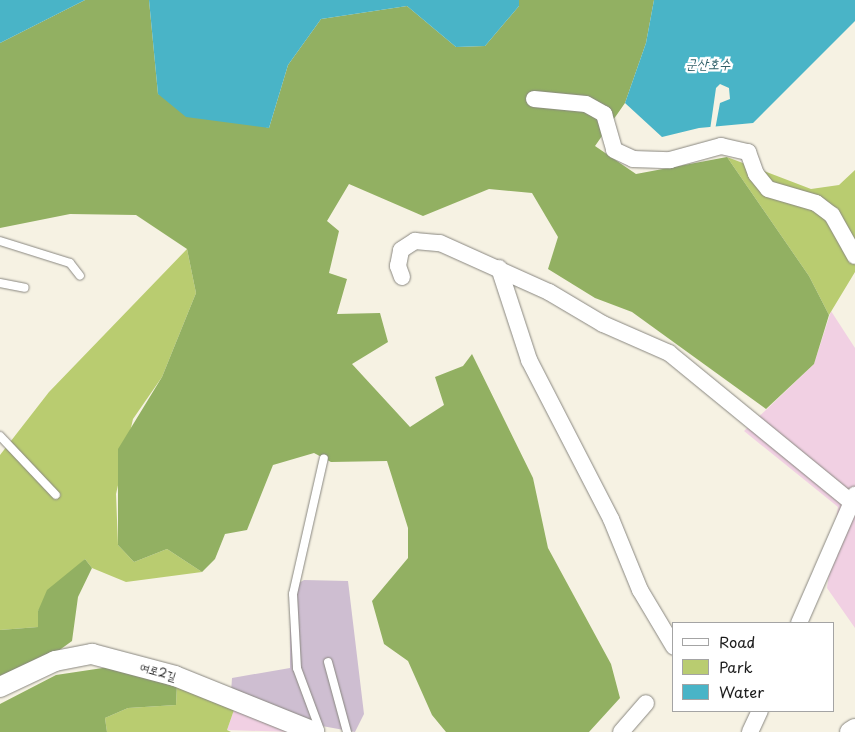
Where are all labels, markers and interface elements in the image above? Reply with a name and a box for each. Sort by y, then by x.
water label: 군산호수 [685,56,731,72]
legend [672,622,835,712]
text: Road [719,630,755,653]
text: Park [719,655,753,678]
street label: 여로2길 [138,660,178,684]
text: Water [719,680,764,703]

